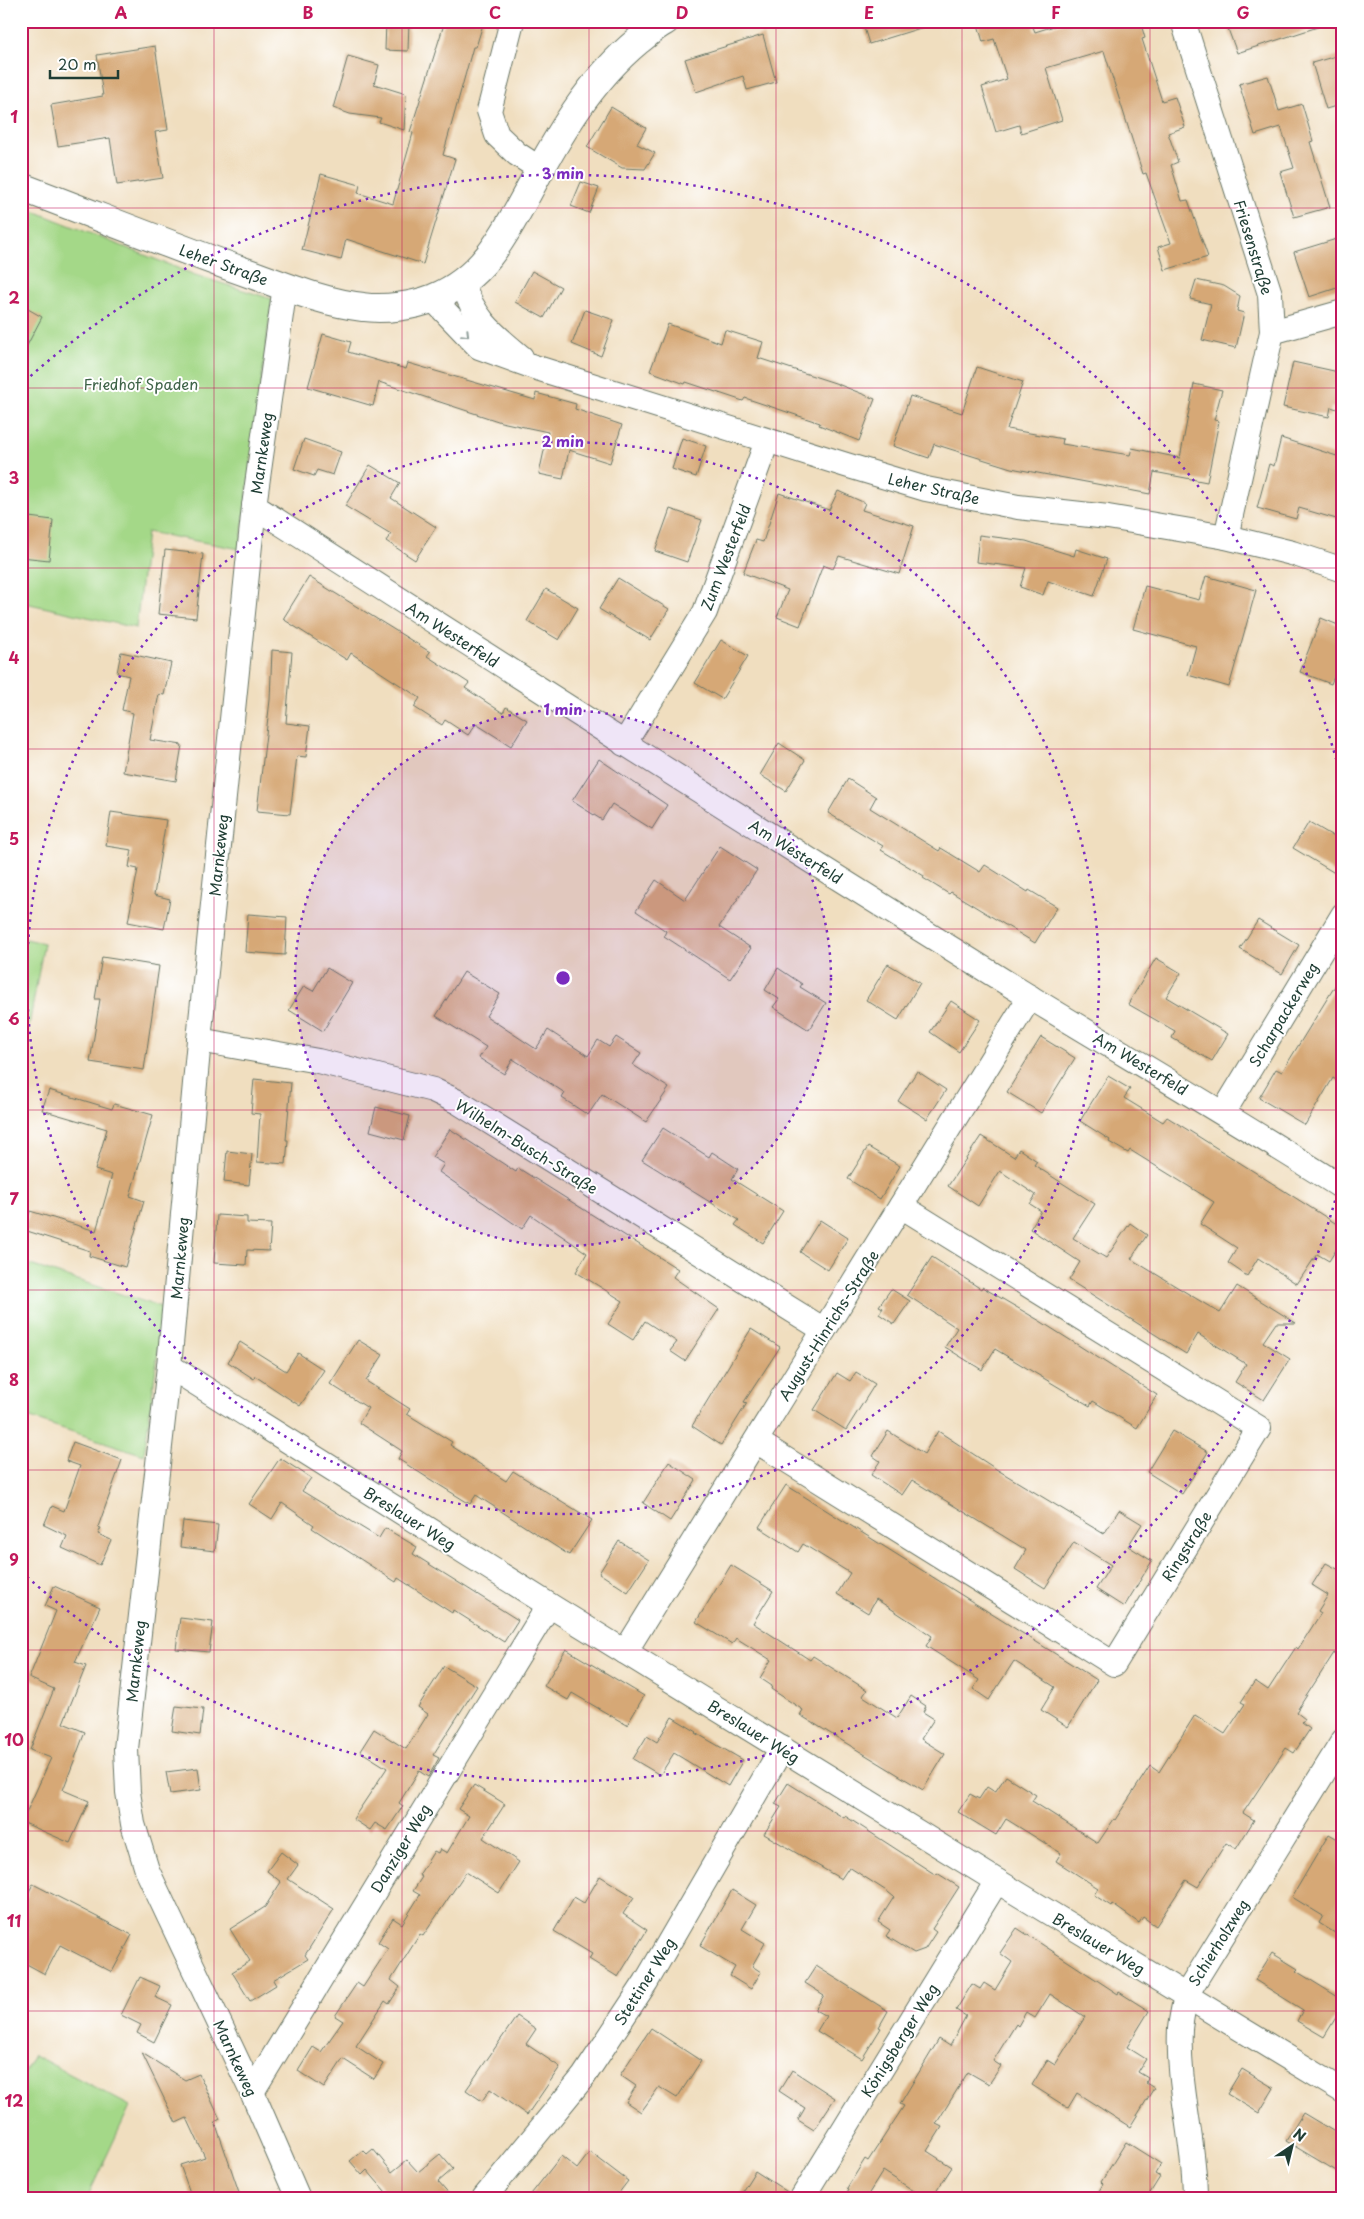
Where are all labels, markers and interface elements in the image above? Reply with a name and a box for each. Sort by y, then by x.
text: A [115,0,128,24]
text: B [303,0,314,24]
text: C [489,0,501,24]
text: D [676,0,688,24]
text: E [864,0,874,24]
text: F [1051,0,1061,24]
text: G [1236,0,1250,24]
scale bar [50,48,118,80]
text: 20 m [58,52,97,75]
text: 1 [10,104,18,128]
text: 3 min [542,161,584,184]
street label: Friesenstraße [1229,197,1279,297]
street label: Leher Straße [176,237,272,291]
text: 2 [8,285,20,309]
one-way arrow [460,328,469,337]
park label: Friedhof Spaden [84,372,198,395]
street label: Marnkeweg [244,411,278,495]
text: 2 min [542,429,584,452]
text: 3 [9,465,19,489]
street label: Leher Straße [886,466,982,510]
street label: Zum Westerfeld [694,500,756,614]
street label: Am Westerfeld [402,595,504,673]
text: 4 [9,645,20,669]
text: 1 min [544,697,582,720]
street label: Marnkeweg [202,813,234,897]
street label: Am Westerfeld [745,813,847,889]
text: 5 [9,826,19,850]
street label: Scharpackerweg [1243,957,1323,1071]
centre of rings [554,969,572,987]
text: 6 [8,1006,20,1030]
street label: Am Westerfeld [1089,1026,1193,1100]
street label: Wilhelm-Busch-Straße [451,1093,603,1199]
text: 7 [9,1186,19,1210]
street label: Marnkeweg [164,1216,194,1300]
street label: August-Hinrichs-Straße [772,1245,884,1405]
text: 8 [9,1367,19,1391]
street label: Breslauer Weg [360,1481,460,1555]
street label: Ringstraße [1155,1506,1217,1586]
text: 9 [9,1547,19,1571]
street label: Marnkeweg [119,1619,151,1703]
street label: Breslauer Weg [704,1694,804,1768]
text: 10 [4,1727,24,1751]
street label: Danziger Weg [364,1799,436,1897]
street label: Schierholzweg [1182,1894,1254,1990]
street label: Breslauer Weg [1048,1906,1150,1980]
text: 11 [7,1908,21,1932]
street label: Stettiner Weg [608,1933,680,2029]
street label: Königsberger Weg [855,1979,943,2101]
street label: Marnkeweg [208,2016,264,2100]
text: 12 [5,2088,23,2112]
north arrow [1266,2122,1316,2172]
text: N [1289,2123,1310,2147]

